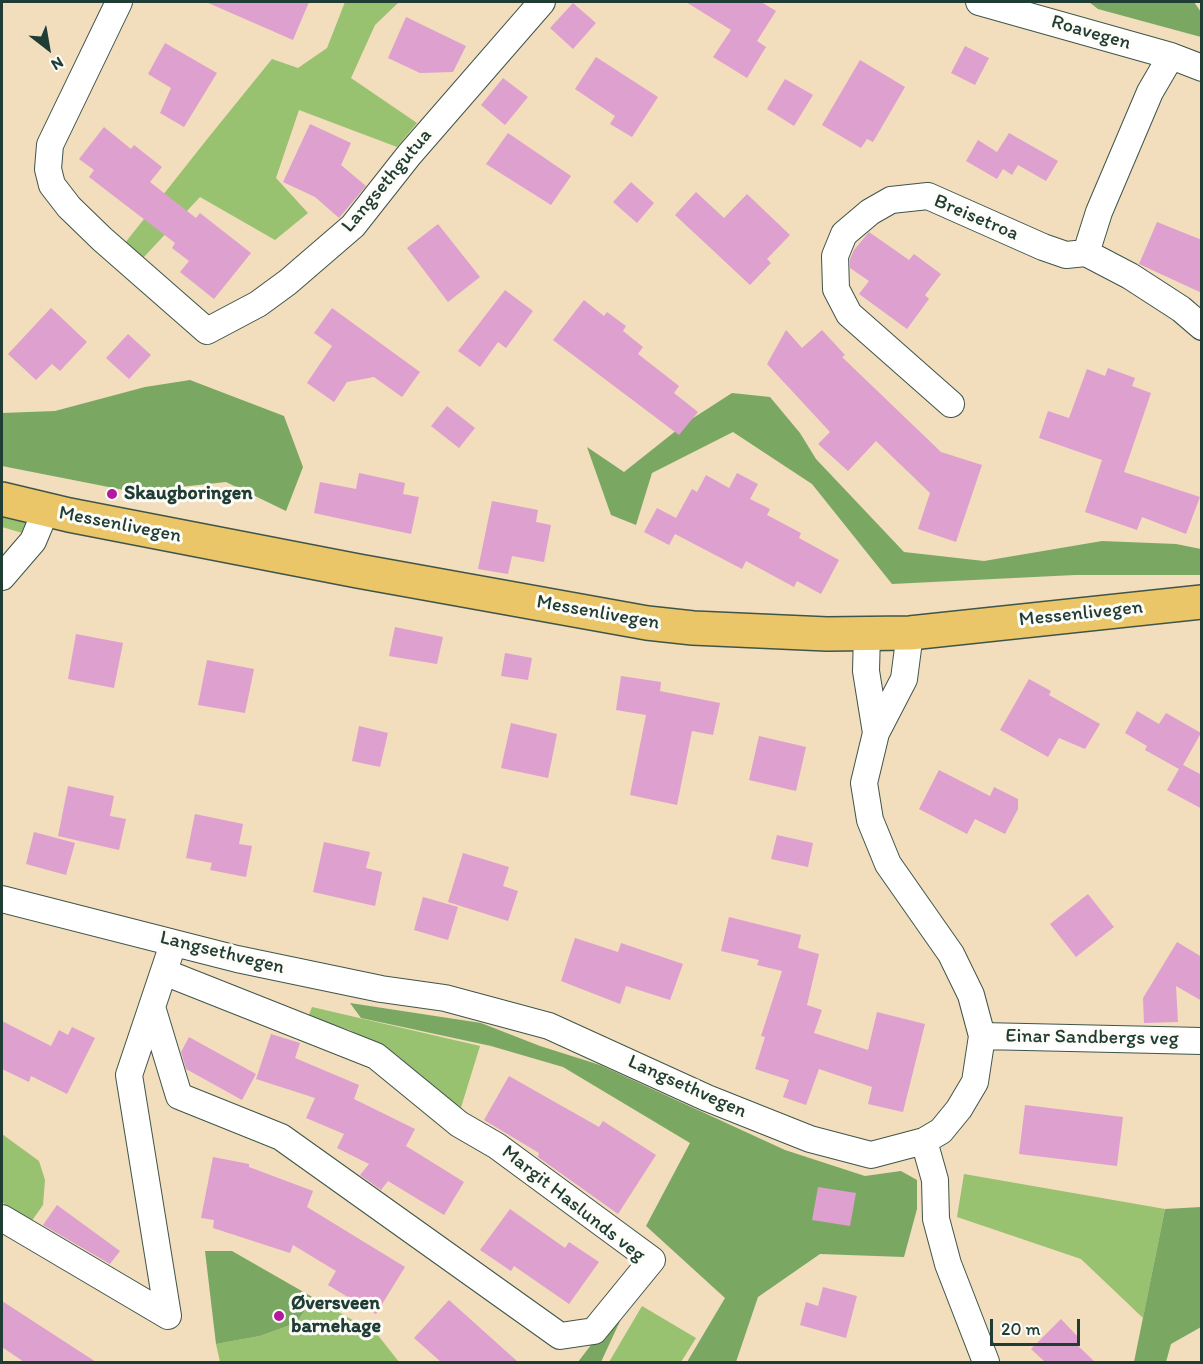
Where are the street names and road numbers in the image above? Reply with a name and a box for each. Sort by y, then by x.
street label: Roavegen [1048,10,1134,56]
street label: Langsethgutua [337,124,437,238]
street label: Breisetroa [930,189,1022,247]
street label: Messenlivegen [57,501,183,549]
street label: Messenlivegen [535,590,661,636]
street label: Messenlivegen [1018,596,1144,632]
street label: Langsethvegen [157,926,287,980]
street label: Einar Sandbergs veg [1005,1024,1179,1052]
street label: Langsethvegen [624,1050,750,1124]
street label: Margit Haslunds veg [496,1140,650,1268]

